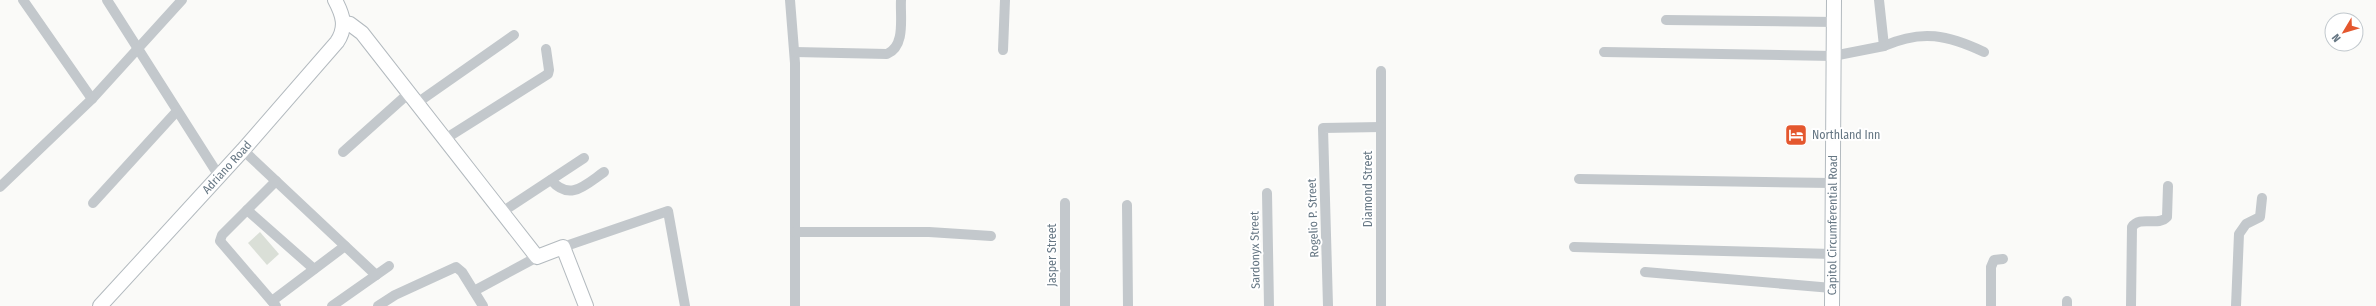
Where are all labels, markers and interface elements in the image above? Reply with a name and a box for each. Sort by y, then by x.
north arrow [2324,12,2364,52]
text: N [2329,31,2344,44]
hotel icon: Northland Inn [1783,122,1809,148]
place label: Northland Inn [1812,128,1880,142]
street label: Adriano Road [199,138,255,197]
street label: Diamond Street [1361,151,1375,227]
street label: Capitol Circumferential Road [1825,155,1840,295]
street label: Rogelio P. Street [1305,178,1321,258]
street label: Sardonyx Street [1247,211,1263,289]
street label: Jasper Street [1045,223,1059,287]

